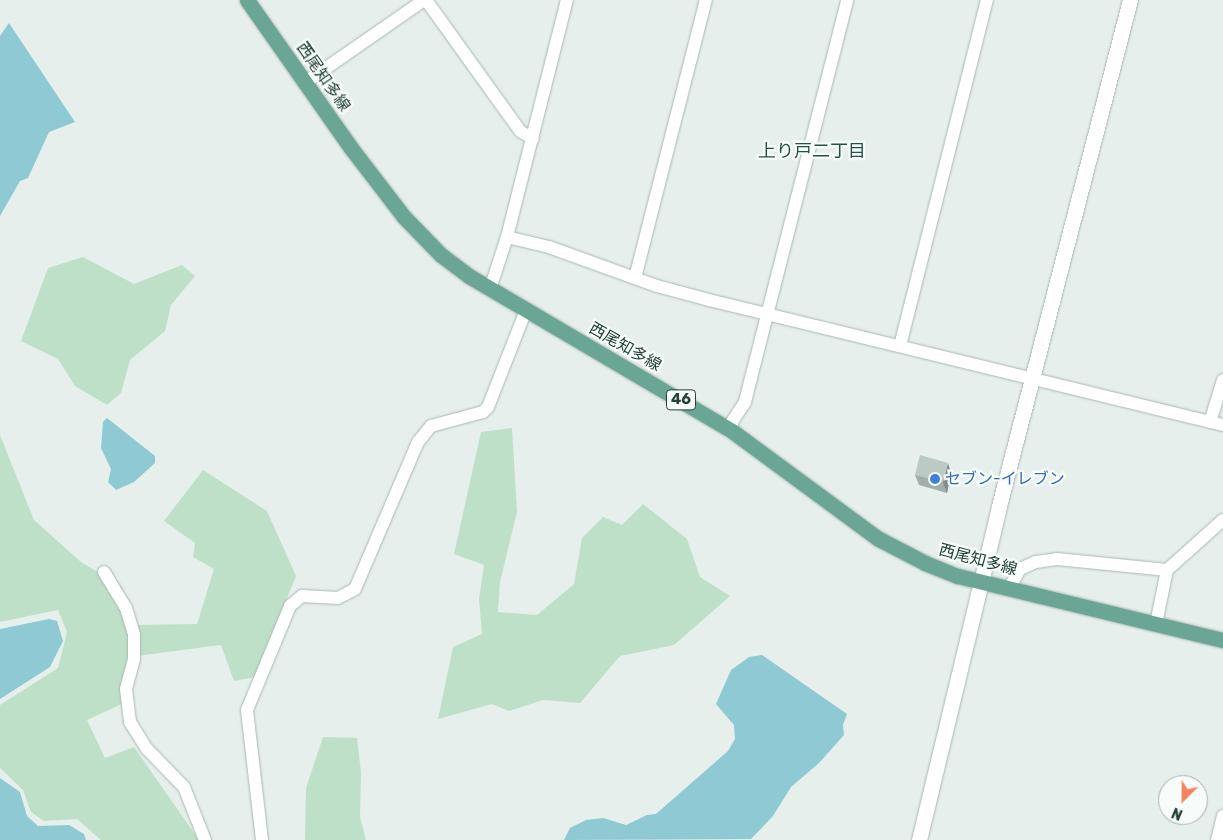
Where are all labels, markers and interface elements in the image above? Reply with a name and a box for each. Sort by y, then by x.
street label: 西尾知多線 [292,39,354,115]
district label: 上り戸二丁目 [758,140,866,162]
street label: 西尾知多線 [586,319,664,375]
road number: 46 [665,388,697,412]
place label: セブン-イレブン [945,469,1065,489]
marker: セブン-イレブン [929,473,941,485]
street label: 西尾知多線 [937,540,1019,580]
north arrow [1158,775,1208,825]
text: N [1169,804,1185,823]

